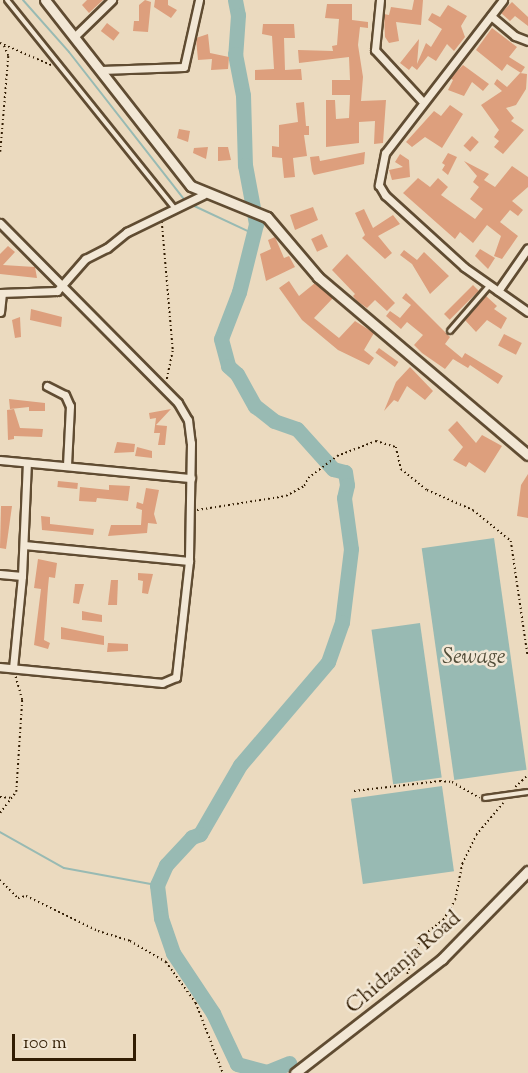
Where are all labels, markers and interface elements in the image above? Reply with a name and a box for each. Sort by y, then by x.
water label: Sewage [442,646,506,672]
street label: Chidzanja Road [341,906,467,1020]
scale bar [15,1022,140,1060]
text: 100 m [23,1031,67,1057]

